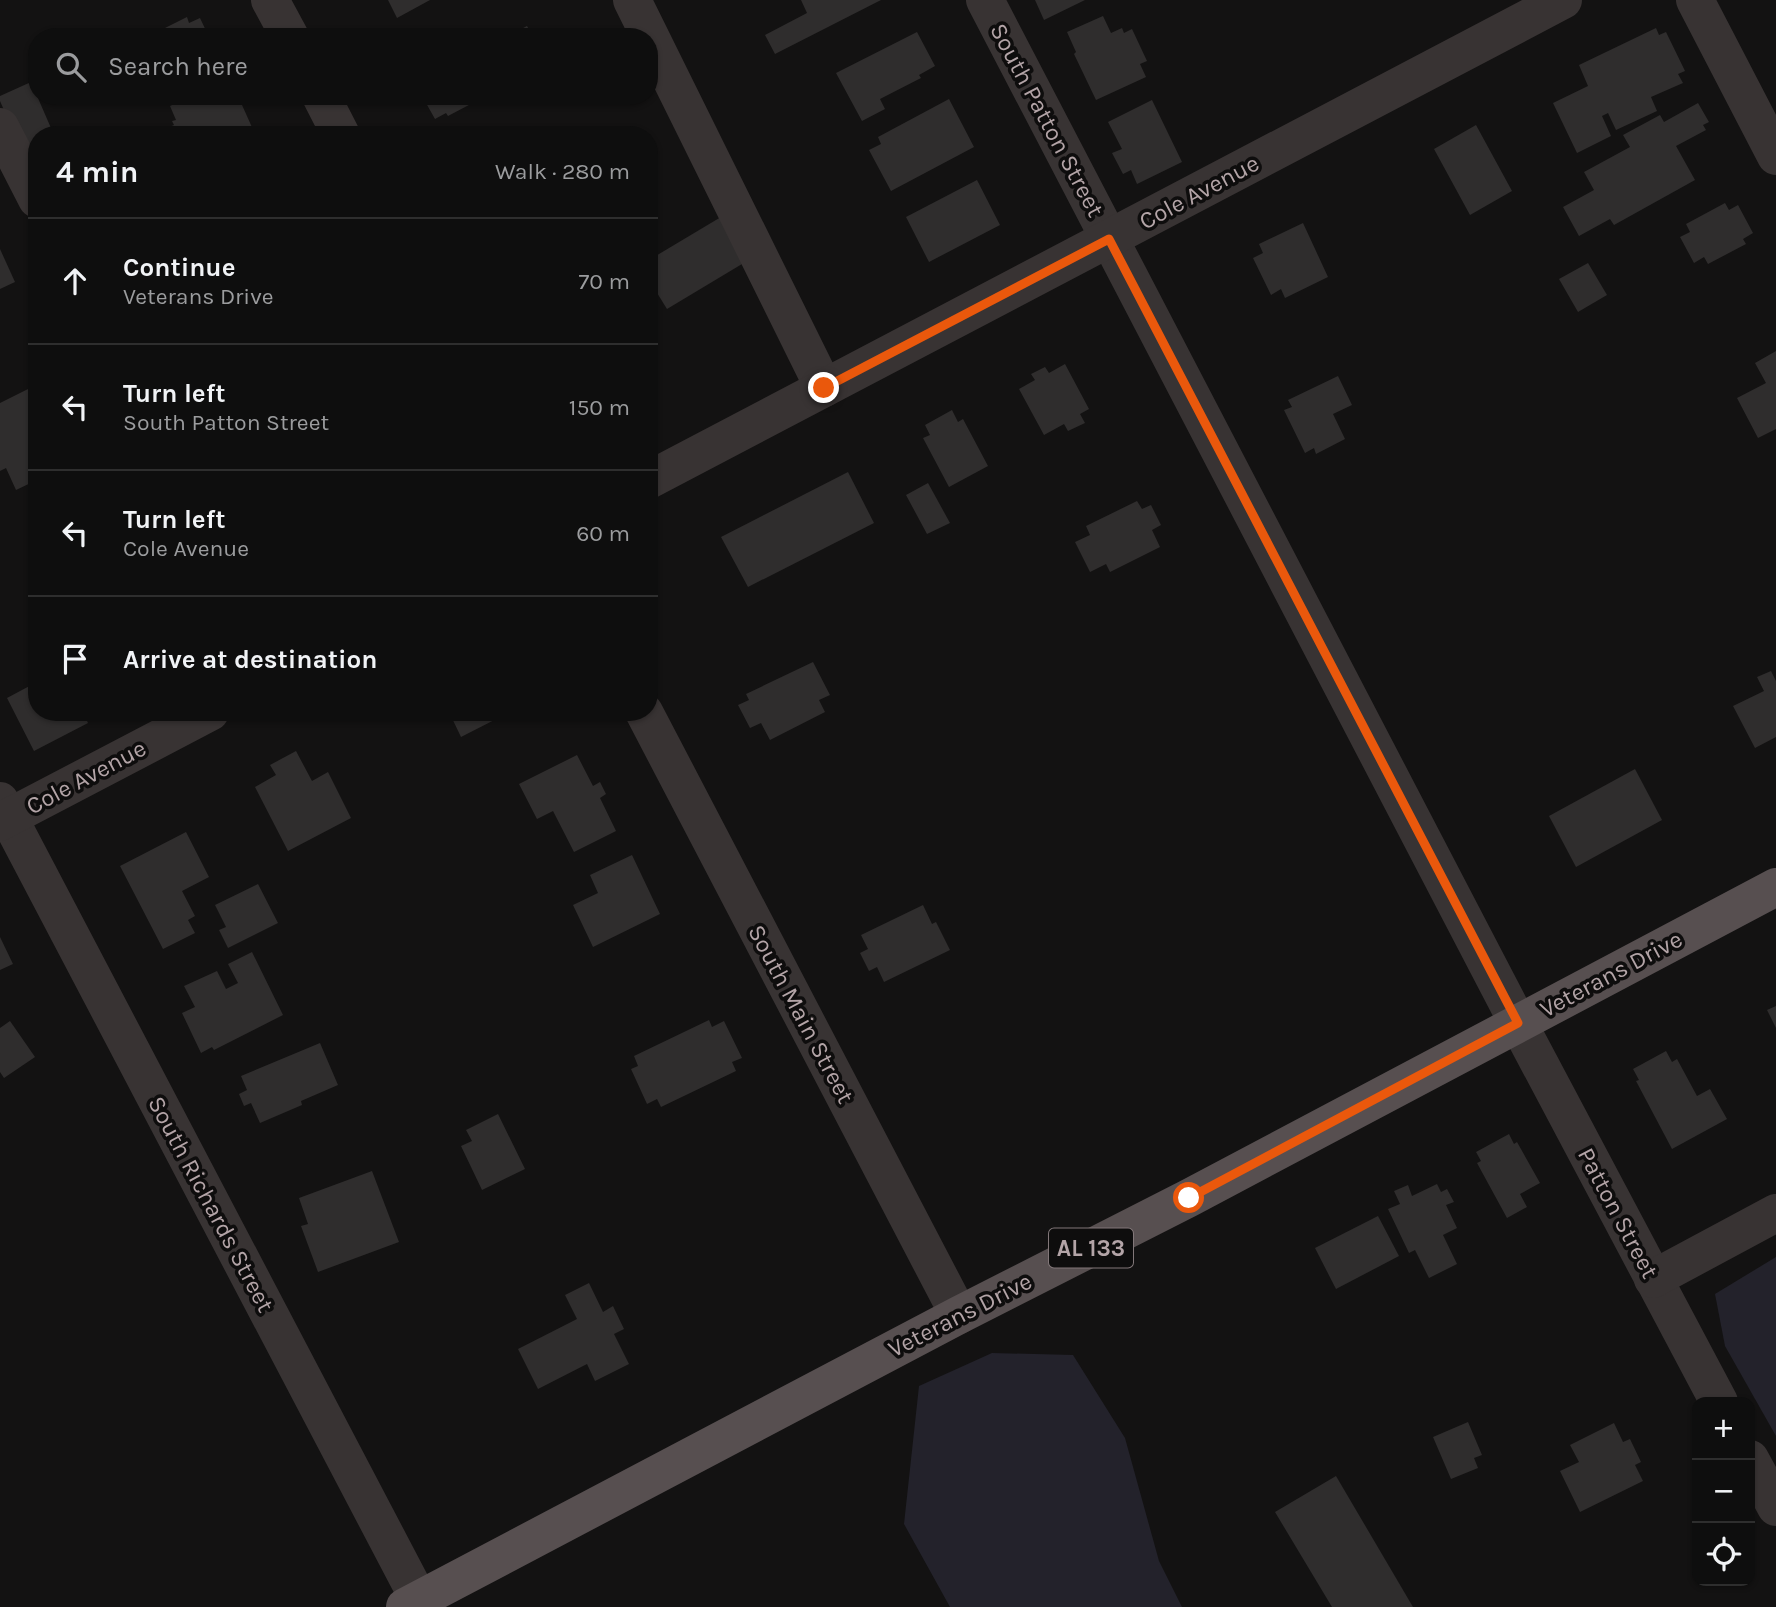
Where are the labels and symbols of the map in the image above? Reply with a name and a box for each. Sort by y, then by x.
street label: South Patton Street [984,18,1110,222]
street label: Cole Avenue [1134,149,1264,235]
route end [808,372,839,403]
street label: Cole Avenue [21,734,151,820]
street label: South Main Street [742,920,860,1108]
street label: Veterans Drive [1535,925,1687,1023]
street label: South Richards Street [142,1091,280,1317]
street label: Patton Street [1572,1143,1664,1283]
route start [1173,1182,1204,1213]
road number: AL 133 [1049,1228,1133,1268]
street label: Veterans Drive [884,1267,1036,1363]

